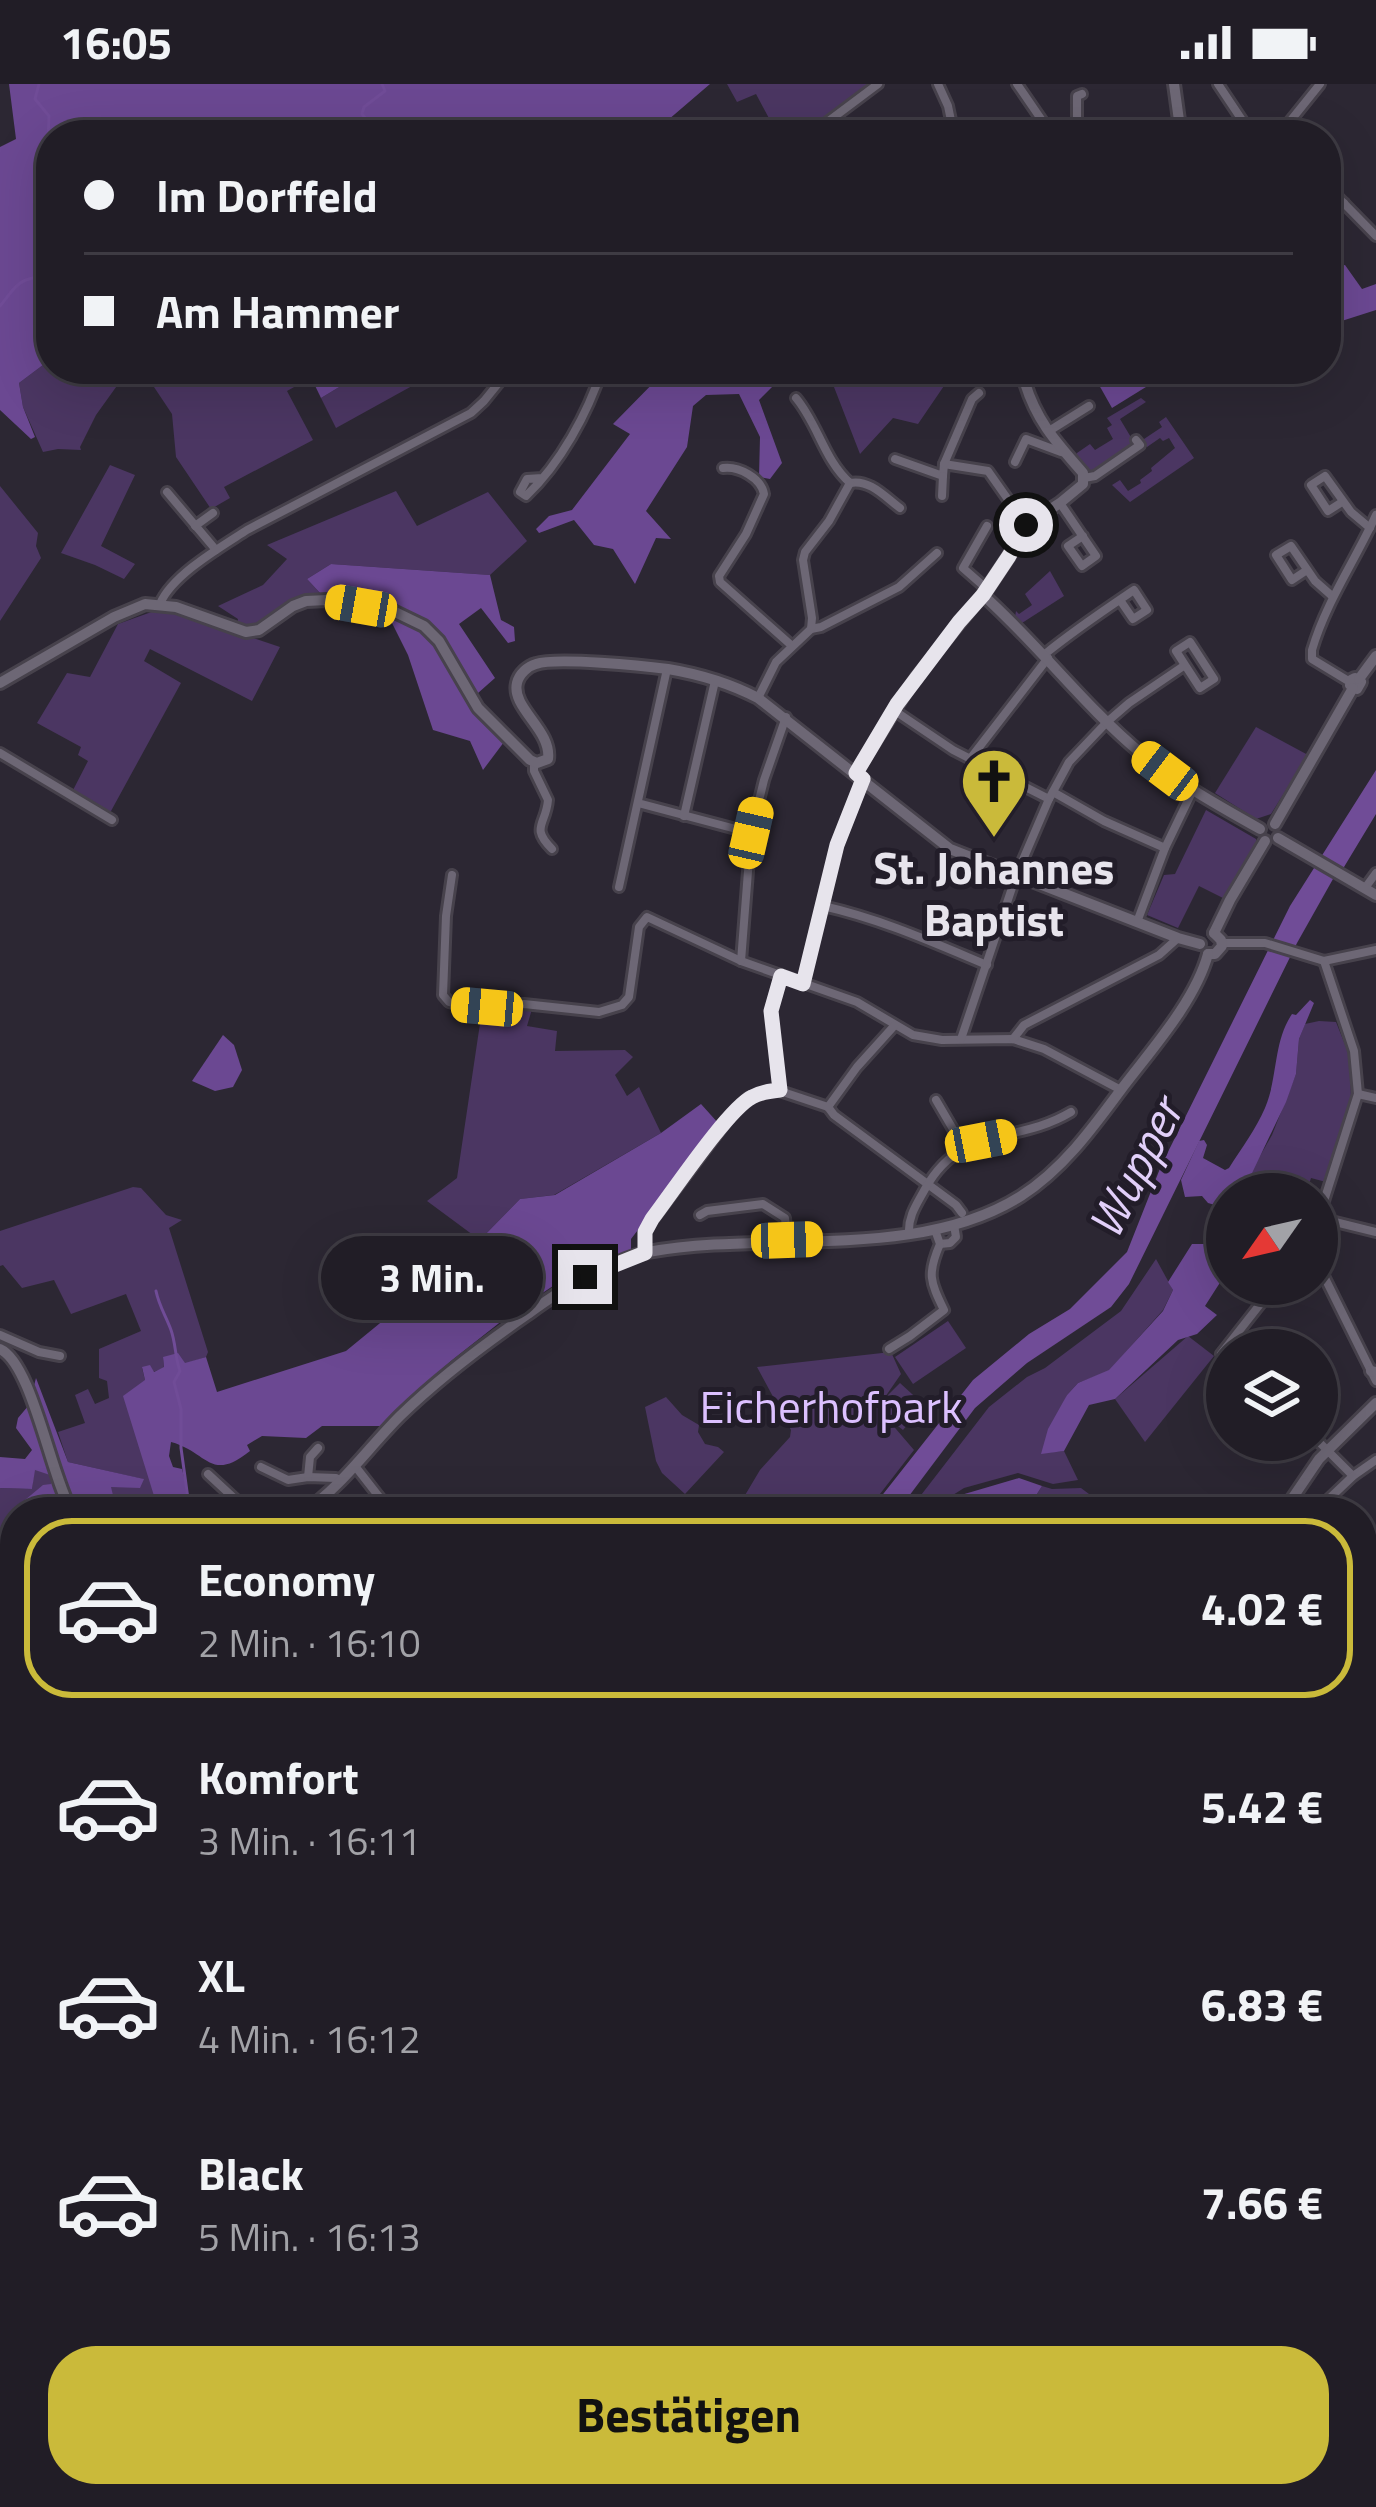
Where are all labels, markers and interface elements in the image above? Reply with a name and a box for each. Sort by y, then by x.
text: 16:05 [60,8,172,76]
text: Im Dorffeld [156,161,378,229]
text: Am Hammer [156,277,399,345]
route start [999,498,1053,552]
car [322,582,400,630]
car [1125,735,1205,807]
church icon: St. Johannes Baptist [959,746,1029,840]
car [725,794,777,872]
place label: St. Johannes Baptist [873,833,1115,953]
car [450,986,524,1028]
water label: Wupper [1068,1080,1203,1250]
car [942,1116,1020,1166]
north arrow [1206,1173,1338,1305]
map controls [1206,1173,1338,1461]
car [750,1221,824,1259]
callout: 3 Min. [321,1235,543,1319]
text: 3 Min. [379,1248,485,1307]
route end [558,1250,612,1304]
button: layers [1206,1329,1338,1461]
park label: Eicherhofpark [699,1372,963,1440]
text: Economy [198,1545,375,1613]
icon: car [54,1554,162,1662]
text: 4.02 € [1201,1574,1323,1642]
text: 2 Min. · 16:10 [198,1613,421,1672]
text: Komfort [198,1743,359,1811]
icon: car [54,1752,162,1860]
text: 5.42 € [1201,1772,1323,1840]
text: 3 Min. · 16:11 [198,1811,421,1870]
text: XL [198,1941,245,2009]
icon: car [54,1950,162,2058]
text: 6.83 € [1201,1970,1323,2038]
text: 4 Min. · 16:12 [198,2009,421,2068]
text: Black [198,2139,304,2207]
icon: car [54,2148,162,2256]
text: 7.66 € [1201,2168,1323,2236]
text: 5 Min. · 16:13 [198,2207,421,2266]
button: Bestätigen [48,2346,1329,2484]

